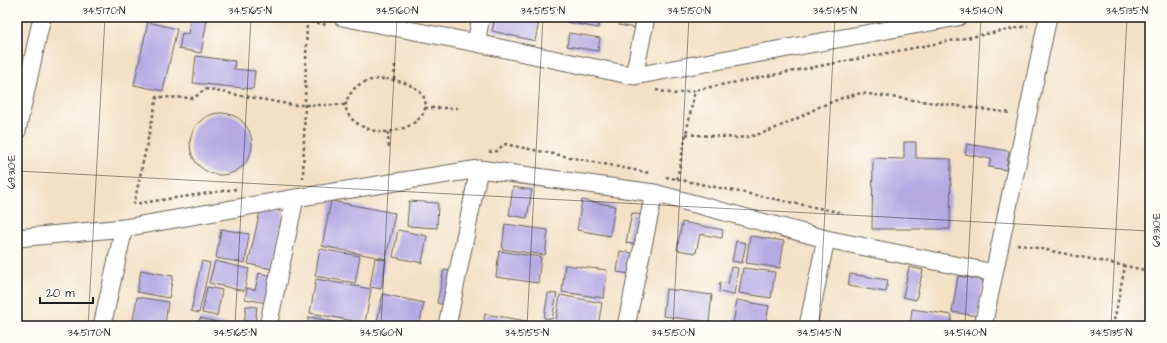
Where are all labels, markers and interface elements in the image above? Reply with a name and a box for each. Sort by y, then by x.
text: 34.5170°N [83,4,125,18]
text: 34.5165°N [228,4,272,18]
text: 34.5160°N [376,4,418,18]
text: 34.5155°N [521,4,565,18]
text: 34.5150°N [667,4,711,18]
text: 34.5145°N [813,4,857,18]
text: 34.5140°N [959,4,1003,18]
text: 34.5135°N [1106,4,1148,18]
text: 69.310°E [5,155,19,189]
text: 69.310°E [1150,213,1164,247]
scale bar [40,279,93,305]
text: 20 m [46,285,75,302]
text: 34.5170°N [68,326,110,340]
text: 34.5165°N [213,326,257,340]
text: 34.5160°N [360,326,402,340]
text: 34.5155°N [505,326,549,340]
text: 34.5150°N [651,326,695,340]
text: 34.5145°N [797,326,841,340]
text: 34.5140°N [943,326,987,340]
text: 34.5135°N [1090,326,1132,340]

